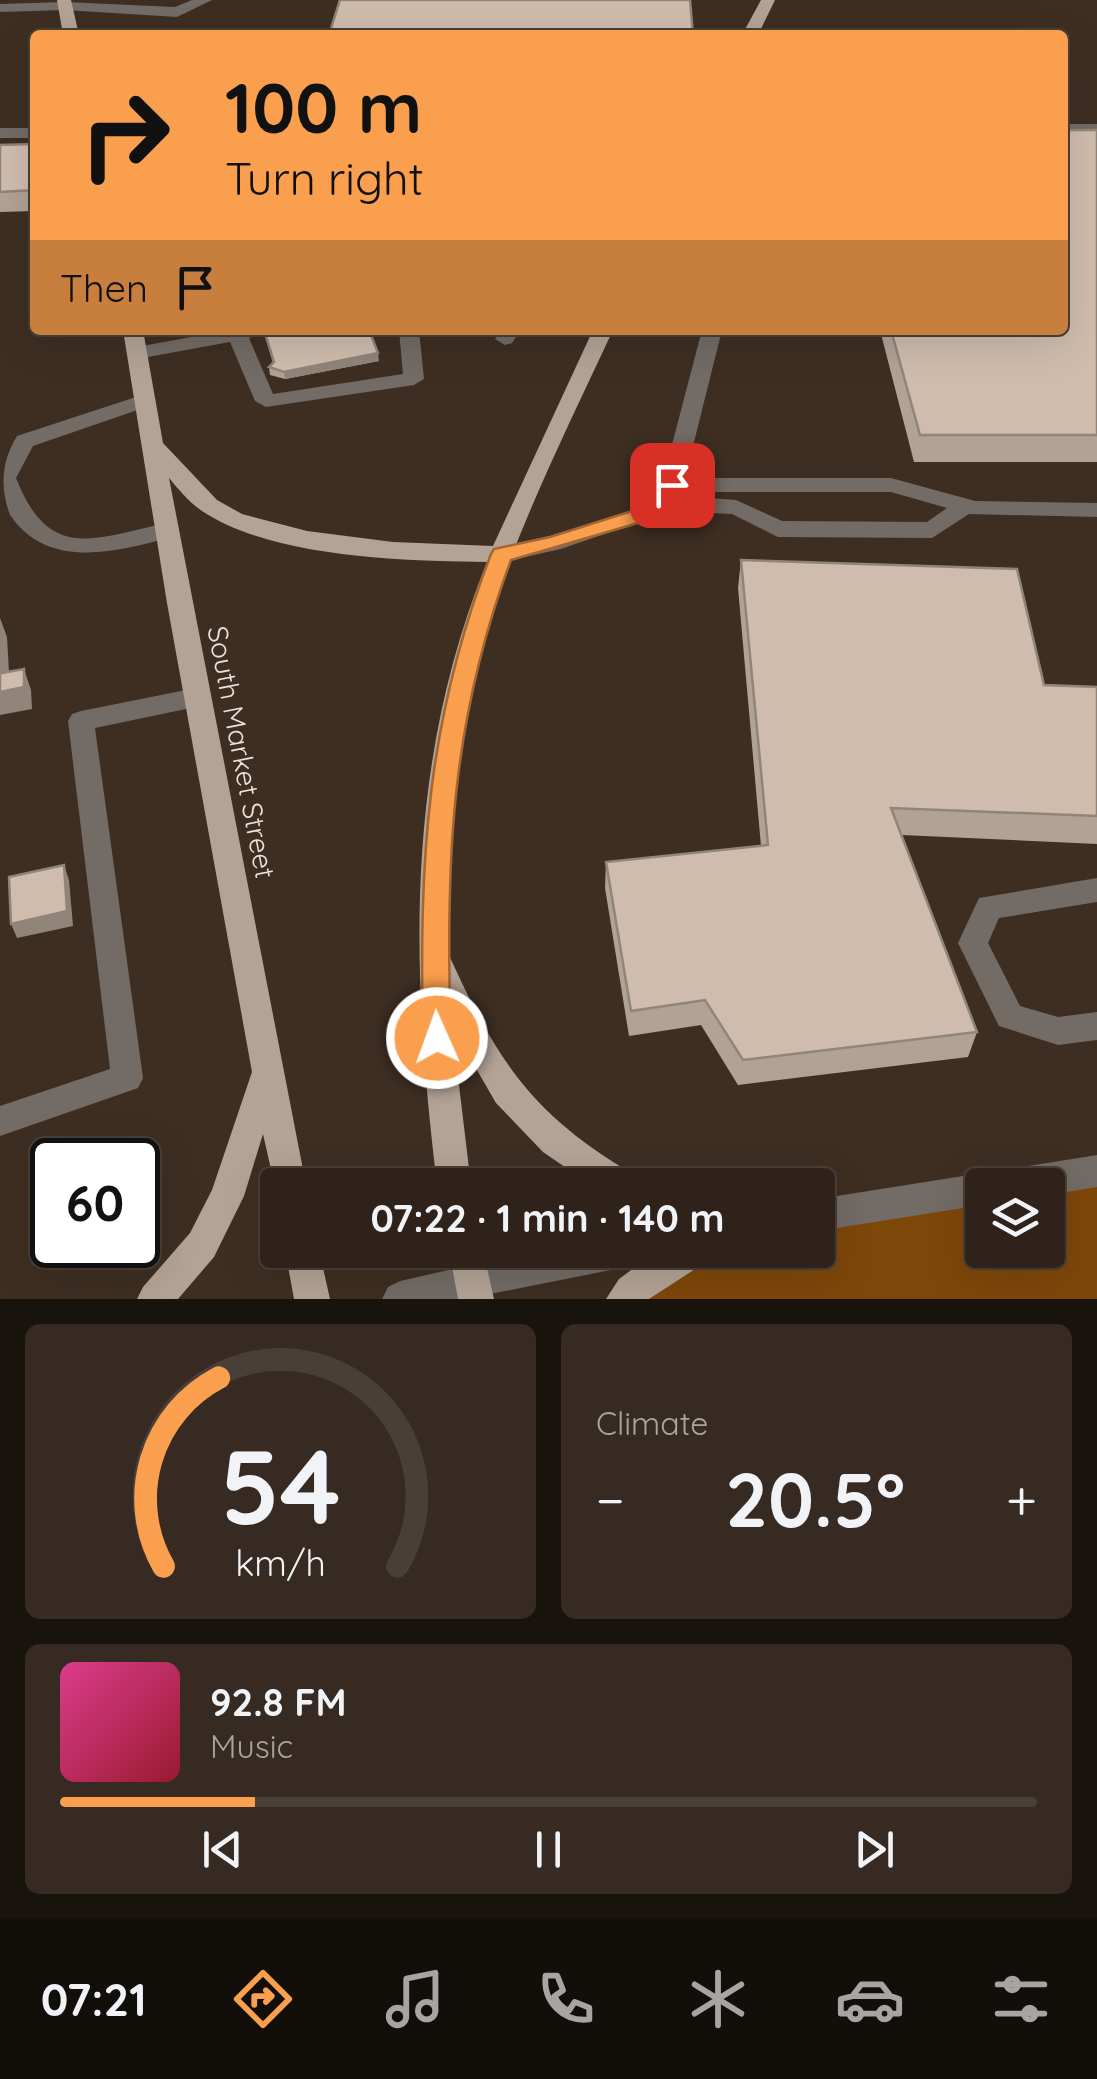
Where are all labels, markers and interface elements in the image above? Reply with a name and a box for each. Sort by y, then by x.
text: 100 m [225,63,422,151]
icon: right [60,70,190,200]
text: Turn right [225,150,424,206]
icon: arrive [168,260,223,315]
text: Then [60,264,148,312]
pin [630,443,715,528]
icon: arrive [645,458,700,513]
street label: South Market Street [200,623,284,881]
position arrow [385,986,489,1090]
speed limit sign: 60 [30,1138,160,1268]
map controls [965,1168,1065,1268]
button: layers [965,1168,1065,1268]
text: 07:22 · 1 min · 140 m [371,1194,724,1242]
text: Climate [596,1403,708,1443]
text: 54 [220,1420,341,1550]
text: 20.5° [725,1452,905,1546]
text: − [596,1465,625,1534]
text: + [1006,1465,1037,1534]
text: km/h [235,1540,326,1585]
text: 92.8 FM [210,1678,347,1726]
text: Music [210,1726,293,1766]
icon: previous [195,1822,250,1877]
icon: pause [521,1822,576,1877]
icon: next [847,1822,902,1877]
icon: directions [228,1964,298,2034]
icon: music [380,1964,450,2034]
icon: phone [531,1964,601,2034]
icon: climate [683,1964,753,2034]
icon: car [835,1964,905,2034]
icon: filters [986,1964,1056,2034]
text: 07:21 [41,1971,147,2027]

